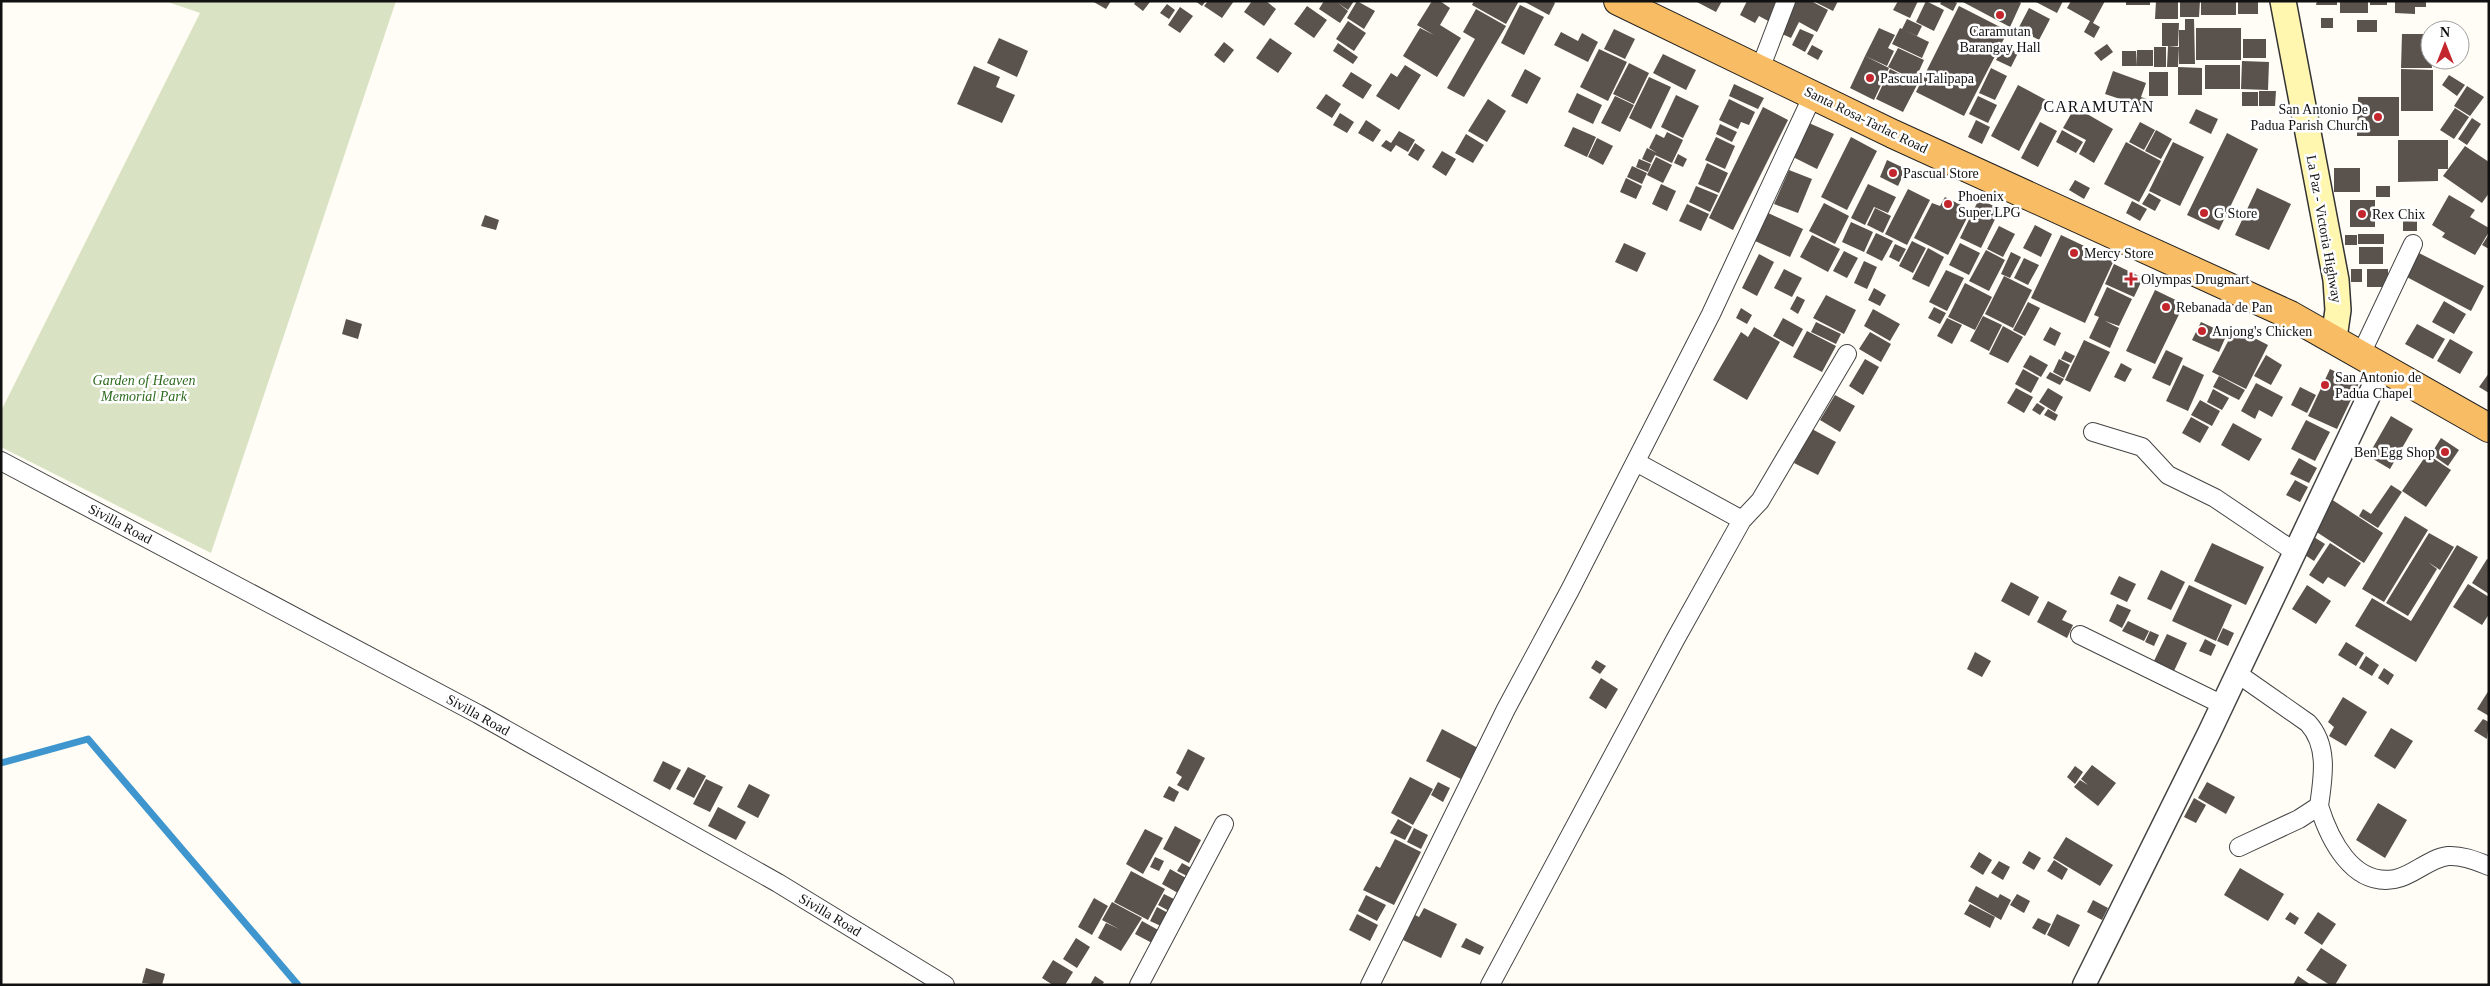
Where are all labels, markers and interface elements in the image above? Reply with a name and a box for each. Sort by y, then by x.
marker: Caramutan Barangay Hall [1994,9,2006,21]
north arrow [2420,20,2470,70]
place label: Caramutan Barangay Hall [1959,24,2041,55]
text: N [2440,25,2450,40]
place label: Pascual Talipapa [1880,71,1975,86]
marker: Pascual Talipapa [1864,72,1876,84]
street label: Santa Rosa-Tarlac Road [1802,84,1930,156]
district label: CARAMUTAN [2044,98,2154,115]
place label: San Antonio De Padua Parish Church [2251,102,2368,133]
marker: San Antonio De Padua Parish Church [2372,111,2384,123]
street label: La Paz - Victoria Highway [2304,154,2344,304]
place label: Pascual Store [1903,166,1979,181]
marker: Pascual Store [1887,167,1899,179]
place label: Phoenix Super LPG [1958,189,2021,220]
marker: Phoenix Super LPG [1942,198,1954,210]
place label: G Store [2214,206,2257,221]
marker: G Store [2198,207,2210,219]
place label: Rex Chix [2372,207,2425,222]
marker: Rex Chix [2356,208,2368,220]
place label: Mercy Store [2084,246,2154,261]
marker: Mercy Store [2068,247,2080,259]
place label: Olympas Drugmart [2141,272,2250,287]
marker: Olympas Drugmart [2125,273,2137,285]
place label: Rebanada de Pan [2176,300,2272,315]
marker: Rebanada de Pan [2160,301,2172,313]
place label: Anjong's Chicken [2212,324,2312,339]
marker: Anjong's Chicken [2196,325,2208,337]
place label: San Antonio de Padua Chapel [2335,370,2421,401]
park label: Garden of Heaven Memorial Park [93,373,195,404]
marker: San Antonio de Padua Chapel [2319,379,2331,391]
place label: Ben Egg Shop [2354,445,2435,460]
marker: Ben Egg Shop [2439,446,2451,458]
street label: Sivilla Road [86,501,154,547]
street label: Sivilla Road [444,692,512,738]
street label: Sivilla Road [796,891,864,939]

